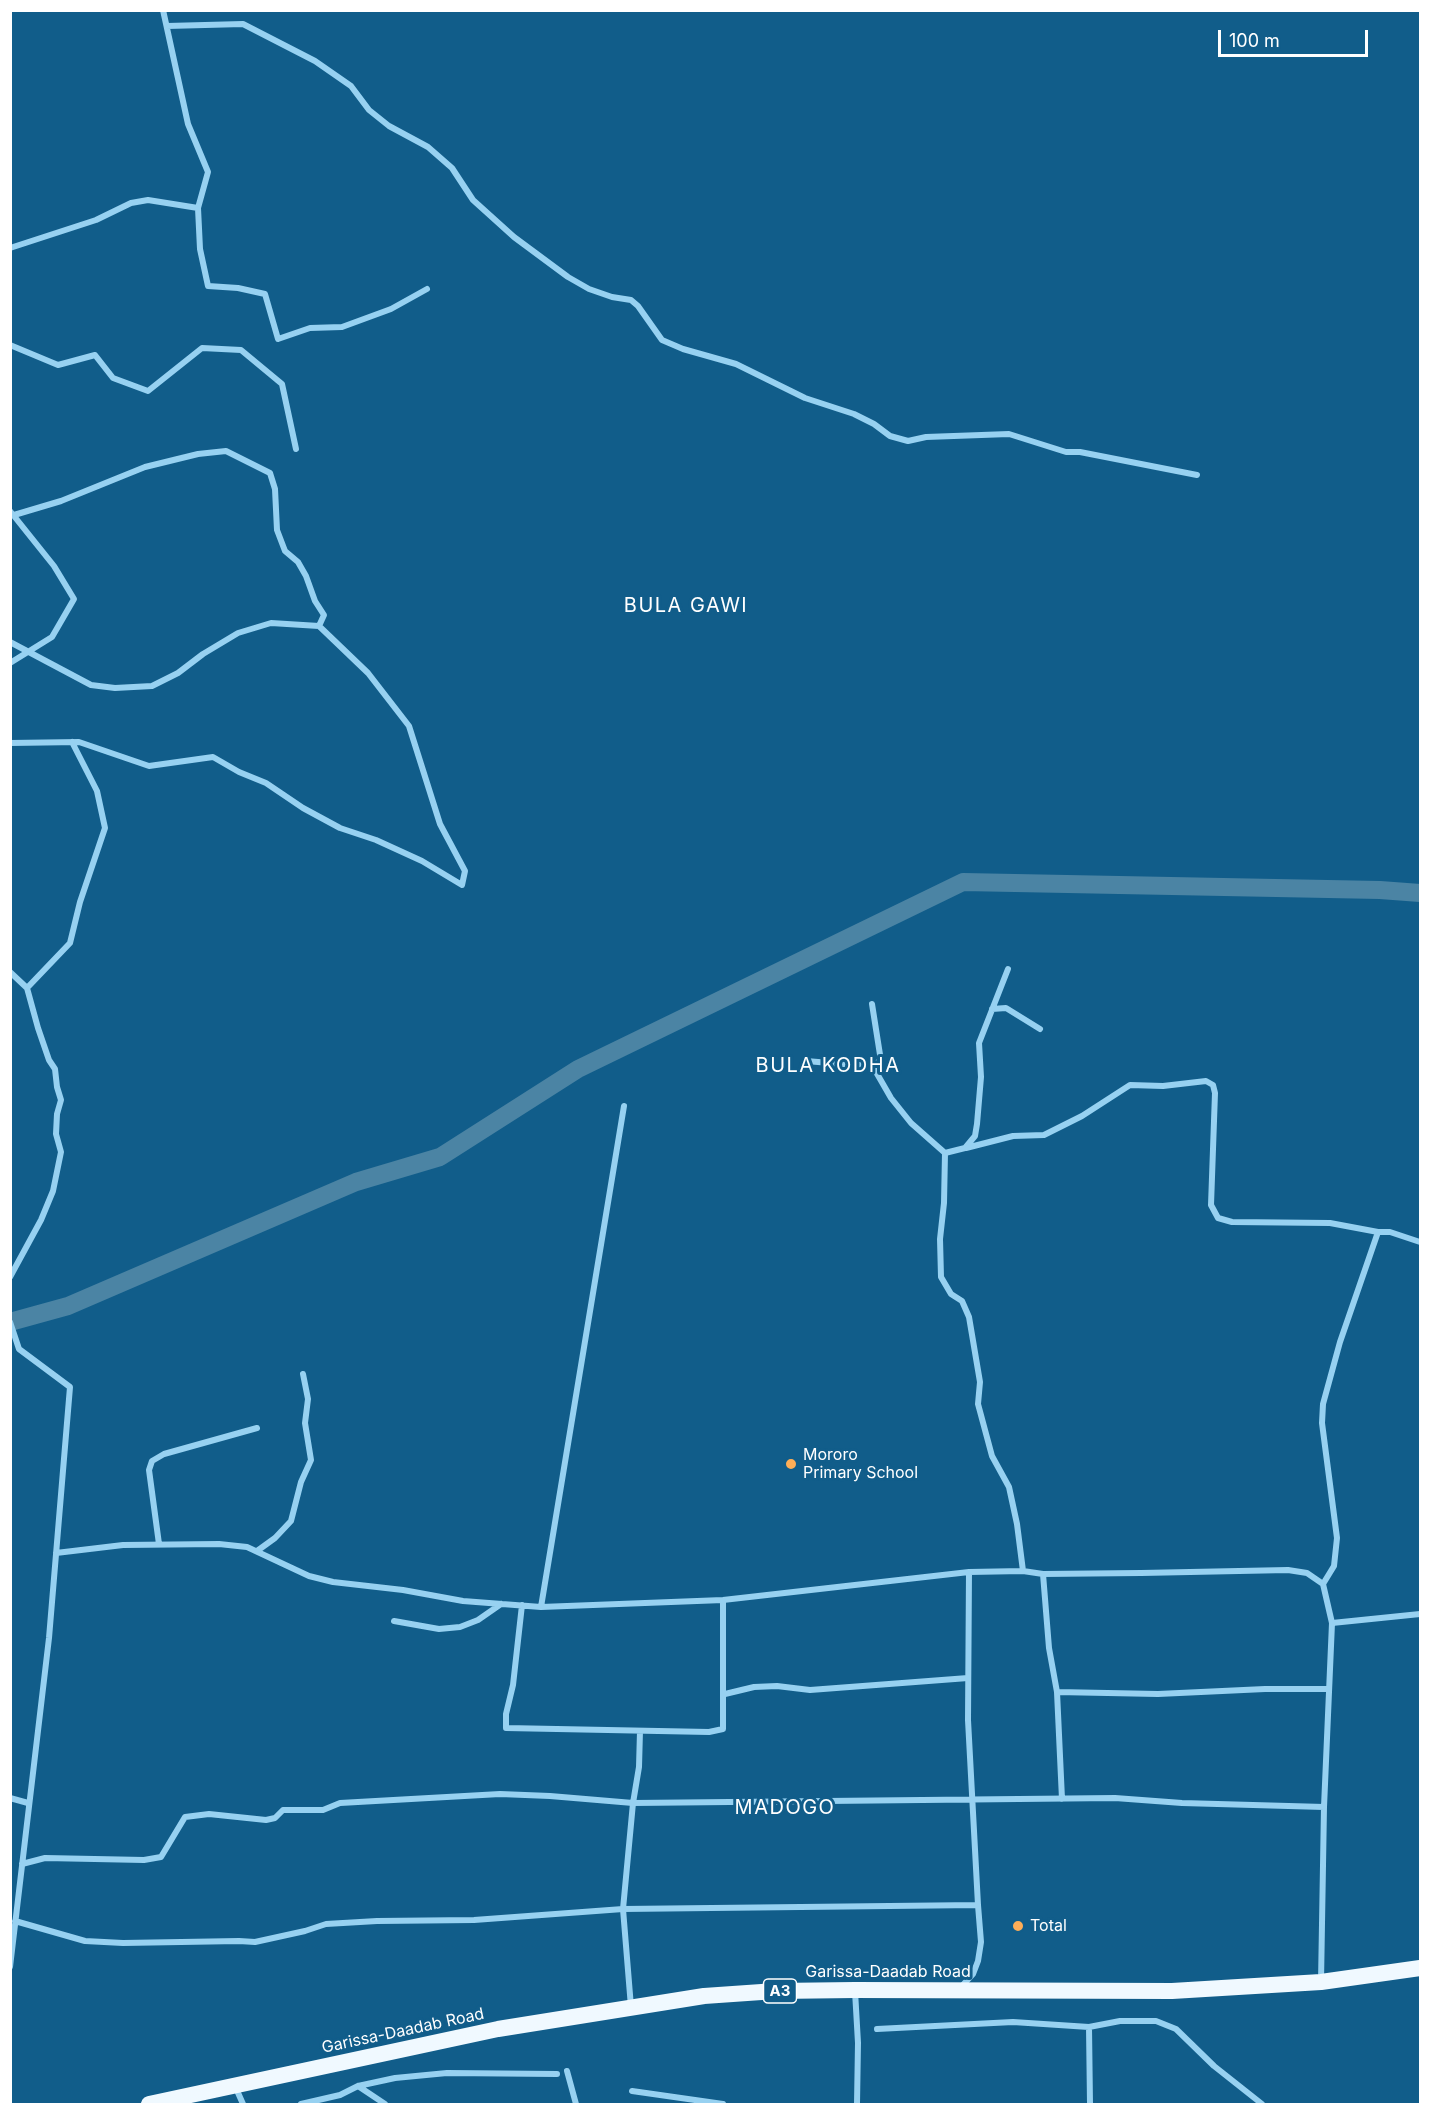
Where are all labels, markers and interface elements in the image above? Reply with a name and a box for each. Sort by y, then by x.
scale bar [1221,18,1371,56]
text: 100 m [1229,30,1280,51]
district label: BULA GAWI [624,594,748,618]
district label: BULA KODHA [756,1054,900,1078]
place label: Mororo Primary School [803,1445,918,1483]
marker: Mororo Primary School [784,1457,798,1471]
district label: MADOGO [735,1796,835,1820]
place label: Total [1030,1916,1067,1936]
marker: Total [1011,1919,1025,1933]
street label: Garissa-Daadab Road [805,1962,971,1982]
road number: A3 [764,1979,796,2003]
street label: Garissa-Daadab Road [320,2004,486,2058]

